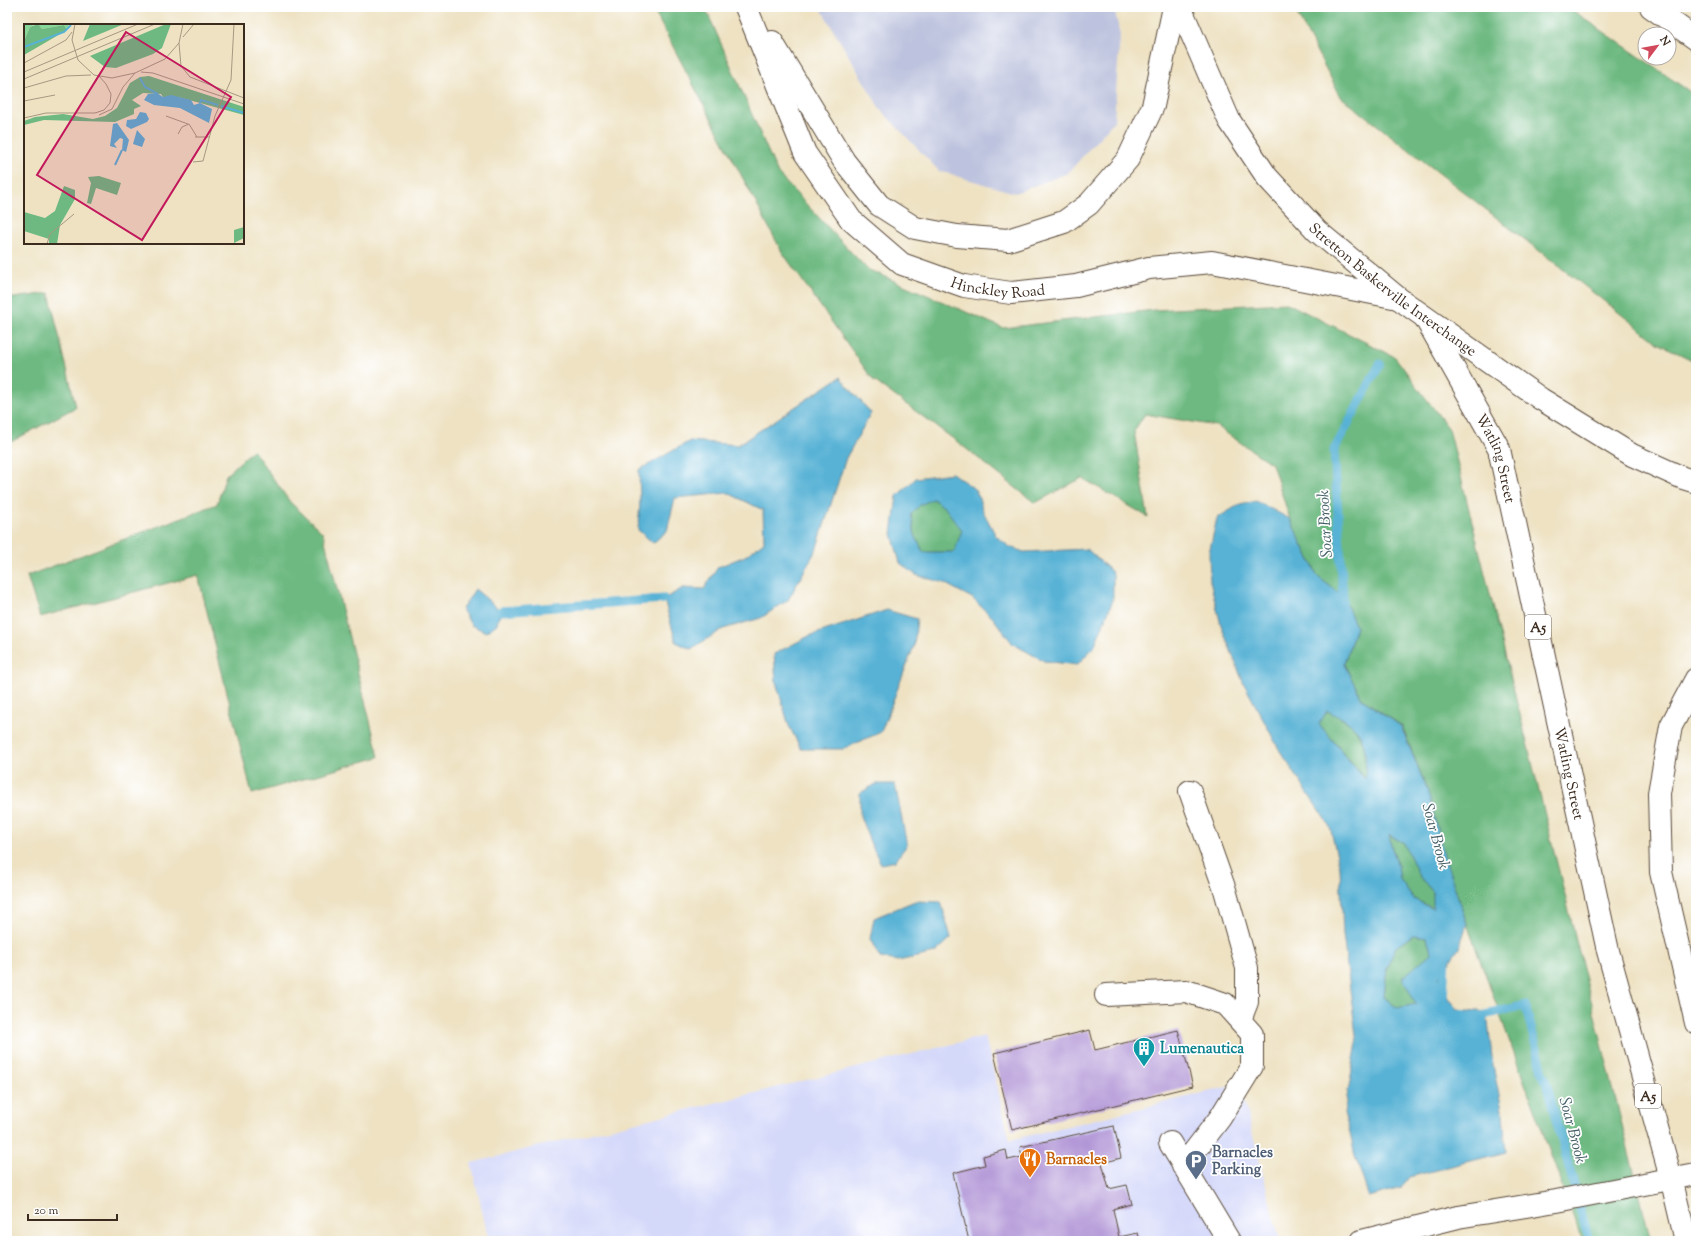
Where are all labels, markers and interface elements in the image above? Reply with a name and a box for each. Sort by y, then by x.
inset map [24,24,244,244]
north arrow [1637,26,1677,66]
text: N [1655,32,1674,49]
street label: Stretton Baskerville Interchange [1303,219,1480,362]
street label: Hinckley Road [947,273,1047,305]
street label: Watling Street [1469,410,1519,505]
water label: Soar Brook [1313,489,1340,558]
road number: A5 [1525,615,1551,639]
street label: Watling Street [1548,725,1588,822]
water label: Soar Brook [1415,801,1454,872]
building icon: Lumenautica [1131,1035,1157,1068]
place label: Lumenautica [1160,1039,1244,1060]
road number: A5 [1635,1084,1661,1108]
water label: Soar Brook [1552,1095,1591,1166]
place label: Barnacles Parking [1212,1143,1273,1181]
restaurant icon: Barnacles [1017,1146,1043,1179]
parking icon: Barnacles Parking [1183,1148,1209,1181]
place label: Barnacles [1046,1150,1107,1171]
scale bar [28,1196,117,1222]
text: 20 m [34,1202,59,1220]

